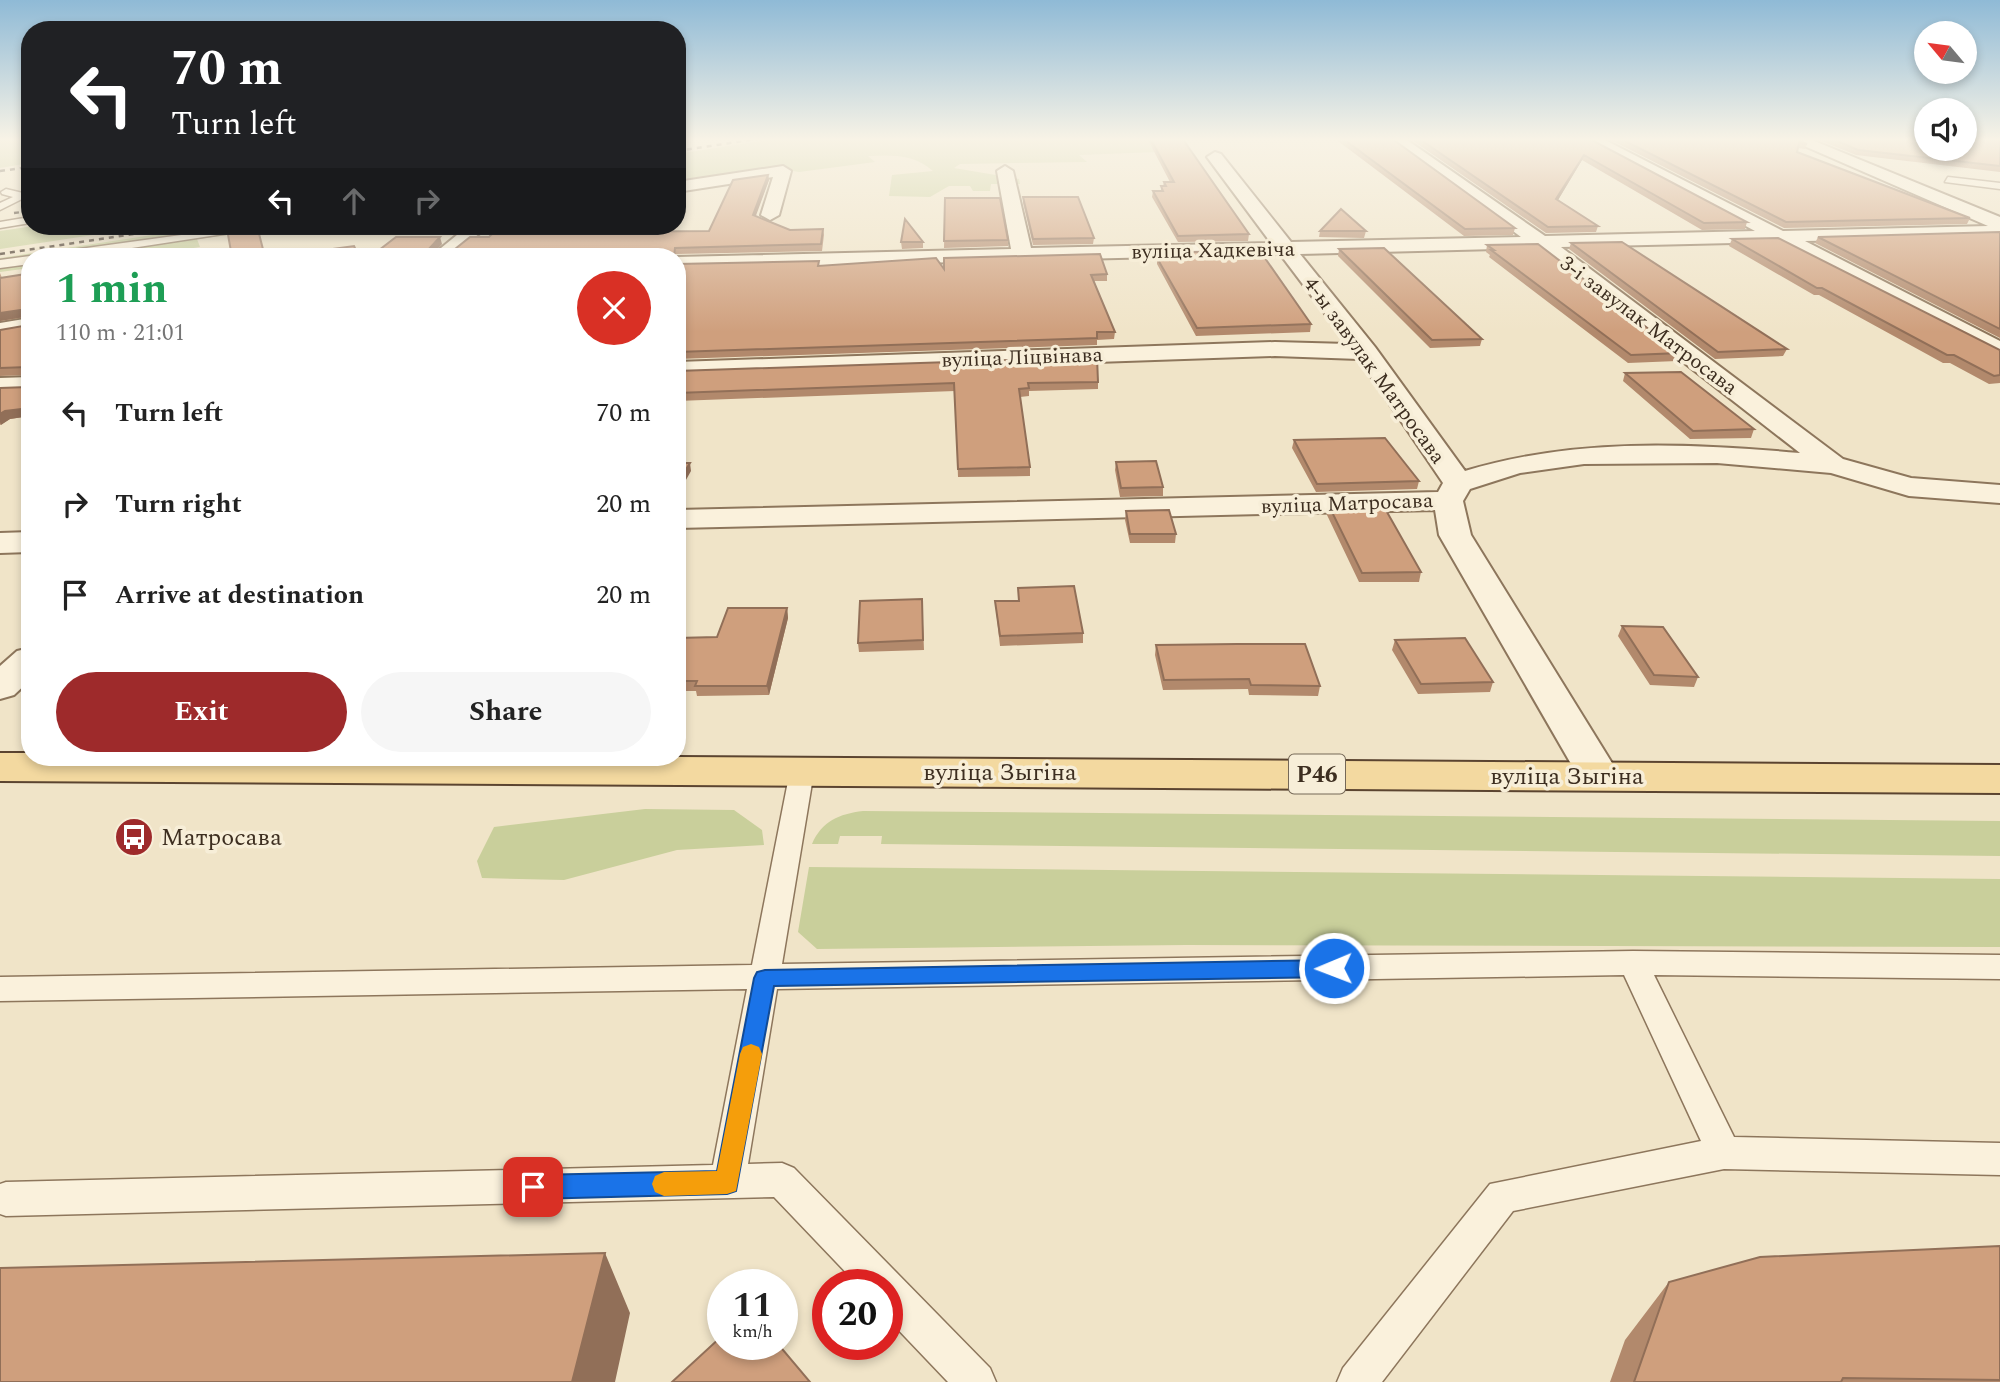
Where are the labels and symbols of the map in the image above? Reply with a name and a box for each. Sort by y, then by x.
north arrow [1914,21,1978,84]
street label: вуліца Хадкевіча [1131,234,1296,268]
street label: 3-і завулак Матросава [1553,248,1745,404]
street label: 4-ы завулак Матросава [1295,270,1454,471]
street label: вуліца Ліцвінава [941,339,1104,377]
street label: вуліца Матросава [1260,485,1434,523]
road number: Р46 [1289,754,1345,794]
street label: вуліца Зыгіна [923,755,1077,791]
street label: вуліца Зыгіна [1490,759,1644,795]
bus stop icon: Матросава [113,816,155,858]
place label: Матросава [161,820,282,856]
position arrow [1297,931,1371,1005]
pin [503,1157,563,1217]
speed limit sign: 20 [812,1269,903,1360]

